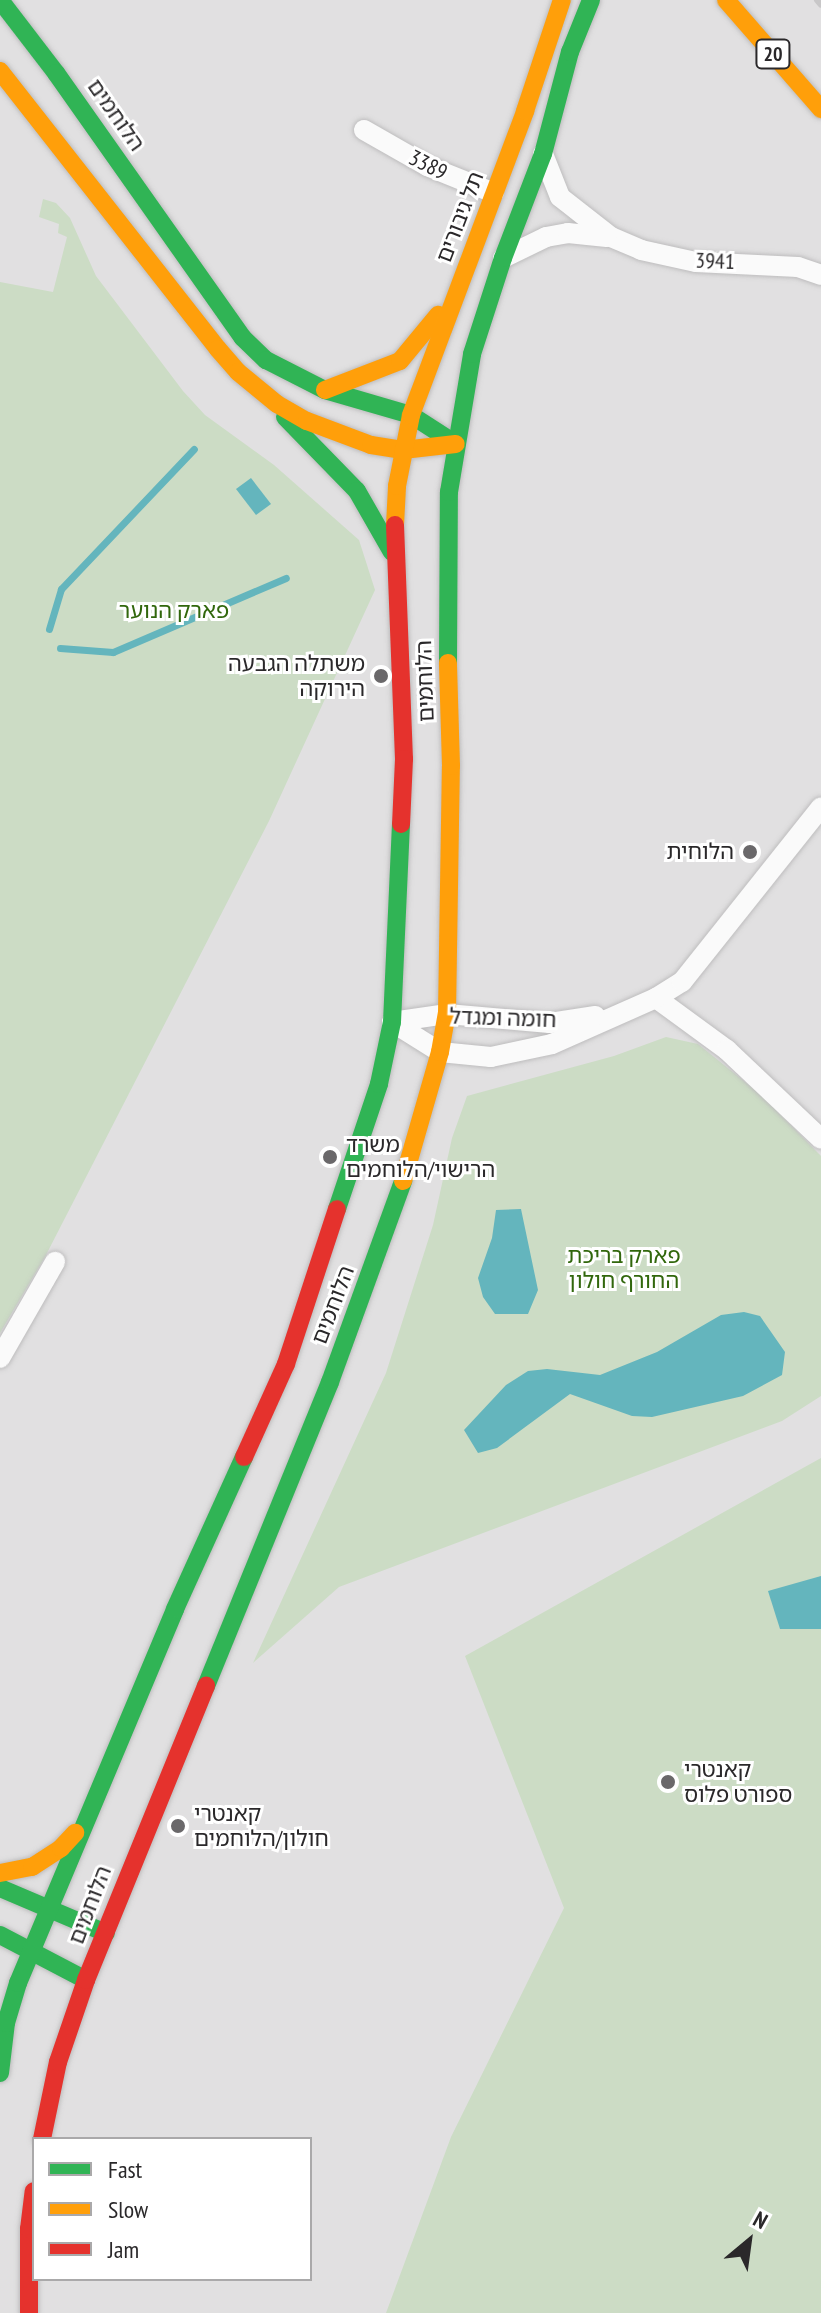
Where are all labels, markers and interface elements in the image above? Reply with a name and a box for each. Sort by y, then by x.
road number: 20 [755,38,791,70]
street label: הלוחמים [82,74,150,156]
street label: 3389 [404,144,452,186]
street label: תל גיבורים [431,168,489,266]
street label: 3941 [695,247,735,275]
park label: פארק הנוער [119,598,229,624]
street label: הלוחמים [410,640,440,722]
place label: משתלה הגבעה הירוקה [228,650,365,702]
marker: משתלה הגבעה הירוקה [372,667,390,685]
place label: הלוחית [666,839,734,865]
marker: הלוחית [741,843,759,861]
street label: חומה ומגדל [449,1003,557,1033]
place label: משרד הרישוי/הלוחמים [346,1131,495,1182]
marker: משרד הרישוי/הלוחמים [321,1148,339,1166]
park label: פארק בריכת החורף חולון [567,1242,681,1294]
street label: הלוחמים [306,1262,360,1348]
place label: קאנטרי ספורט פלוס [684,1756,792,1808]
marker: קאנטרי ספורט פלוס [659,1773,677,1791]
place label: קאנטרי חולון/הלוחמים [194,1800,329,1852]
marker: קאנטרי חולון/הלוחמים [169,1817,187,1835]
street label: הלוחמים [63,1862,117,1948]
legend [32,2137,312,2281]
text: Fast [108,2154,142,2185]
text: Slow [108,2194,148,2225]
north arrow [709,2201,789,2281]
text: N [749,2205,773,2235]
text: Jam [108,2234,139,2265]

